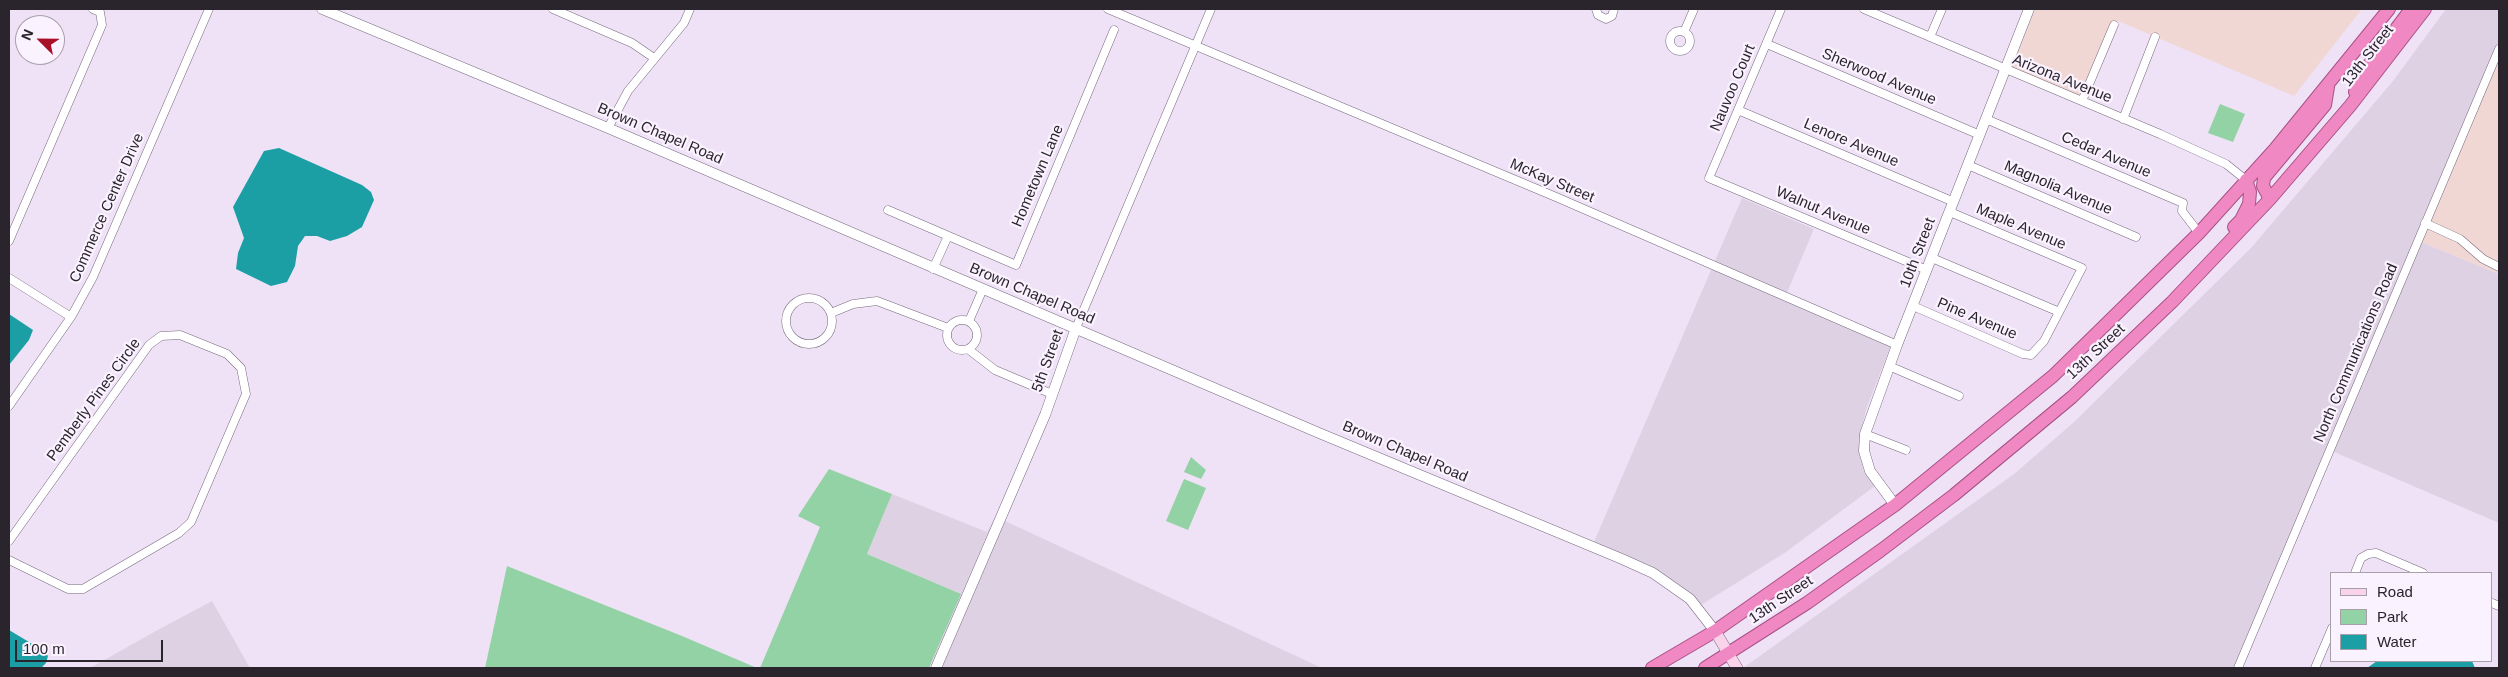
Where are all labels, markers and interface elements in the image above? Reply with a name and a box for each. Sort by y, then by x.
north arrow [15,15,65,65]
street label: 13th Street [2338,22,2398,90]
text: N [18,27,36,42]
street label: Nauvoo Court [1707,42,1759,134]
street label: Sherwood Avenue [1819,45,1939,109]
street label: Arizona Avenue [2010,51,2114,107]
street label: Brown Chapel Road [595,99,725,169]
street label: Lenore Avenue [1801,115,1901,171]
street label: Hometown Lane [1008,122,1068,230]
street label: Cedar Avenue [2058,128,2154,182]
street label: Commerce Center Drive [66,130,148,286]
street label: McKay Street [1507,155,1597,207]
street label: Magnolia Avenue [2001,157,2115,219]
street label: Walnut Avenue [1773,183,1873,239]
street label: Maple Avenue [1973,200,2069,254]
street label: 10th Street [1896,216,1940,290]
street label: Brown Chapel Road [967,259,1097,329]
street label: North Communications Road [2310,261,2402,445]
street label: Pine Avenue [1934,294,2020,344]
street label: 13th Street [2063,320,2129,384]
street label: 5th Street [1028,327,1068,395]
street label: Pemberly Pines Circle [43,335,145,465]
street label: Brown Chapel Road [1340,417,1470,487]
street label: 13th Street [1746,572,1816,628]
legend [2330,572,2493,662]
text: Road [2377,583,2413,600]
text: Park [2377,608,2408,625]
scale bar [18,630,165,662]
text: Water [2377,633,2416,650]
text: 100 m [23,640,65,657]

